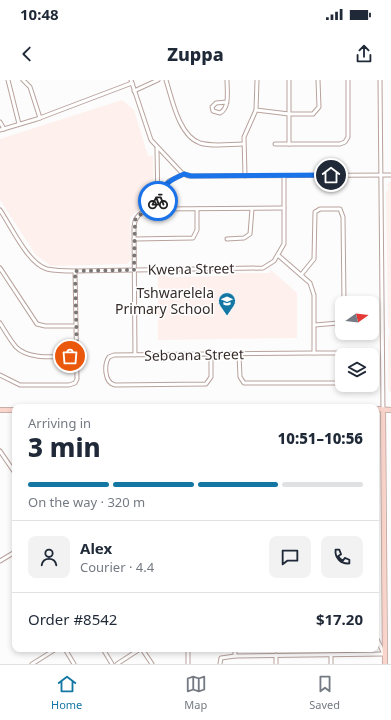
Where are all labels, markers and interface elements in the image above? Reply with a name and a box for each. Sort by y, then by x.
text: 10:48 [20,4,59,24]
text: Zuppa [167,42,224,66]
icon: back [16,43,38,65]
icon: share [353,43,375,65]
pin [314,158,348,192]
icon: home [320,164,342,186]
courier [138,181,178,221]
icon: bike [147,190,169,212]
street label: Kwena Street [147,258,235,279]
place label: Tshwarelela Primary School [115,283,214,318]
school or university icon: Tshwarelela Primary School [217,291,237,316]
north arrow [335,296,379,340]
map controls [335,296,379,392]
pin [53,339,87,373]
street label: Seboana Street [144,344,244,365]
icon: bag [59,345,81,367]
button: layers [335,348,379,392]
text: Arriving in [28,414,91,432]
text: 10:51–10:56 [278,428,363,448]
text: 3 min [28,429,101,465]
text: On the way · 320 m [28,493,145,511]
button: person [28,536,70,578]
button: chat [269,536,311,578]
button: phone [321,536,363,578]
text: Alex [80,538,112,558]
text: Courier · 4.4 [80,558,154,576]
text: Order #8542 [28,609,117,629]
text: $17.20 [316,609,363,629]
tab: Home [51,673,82,712]
tab: Map [184,673,207,712]
tab: Saved [309,673,340,712]

